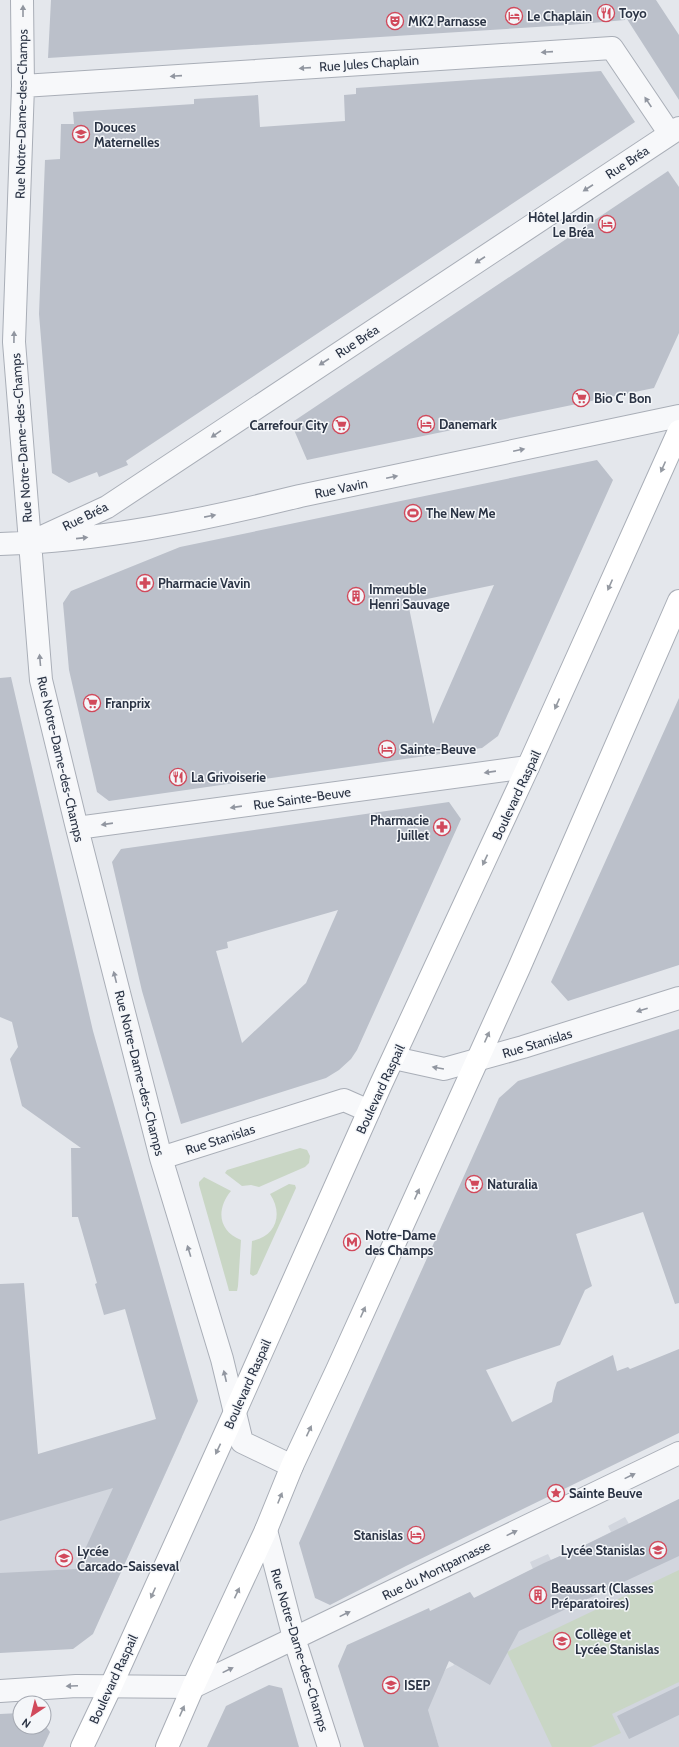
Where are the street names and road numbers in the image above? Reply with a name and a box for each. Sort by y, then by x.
street label: Rue Notre-Dame-des-Champs [12,28,30,199]
street label: Rue Jules Chaplain [319,52,419,74]
street label: Rue Bréa [602,142,652,182]
street label: Rue Bréa [332,321,382,361]
street label: Rue Notre-Dame-des-Champs [7,352,35,523]
street label: Rue Vavin [313,475,369,501]
street label: Rue Bréa [60,498,111,534]
street label: Rue Notre-Dame-des-Champs [34,674,88,844]
street label: Boulevard Raspail [488,748,544,842]
street label: Rue Sainte-Beuve [252,783,352,813]
street label: Rue Notre-Dame-des-Champs [112,989,168,1158]
street label: Rue Stanislas [500,1025,574,1061]
street label: Boulevard Raspail [352,1042,408,1136]
street label: Rue Stanislas [183,1120,257,1158]
street label: Boulevard Raspail [220,1337,274,1431]
street label: Rue du Montparnasse [379,1537,493,1603]
street label: Rue Notre-Dame-des-Champs [268,1566,333,1734]
street label: Boulevard Raspail [85,1632,141,1726]

